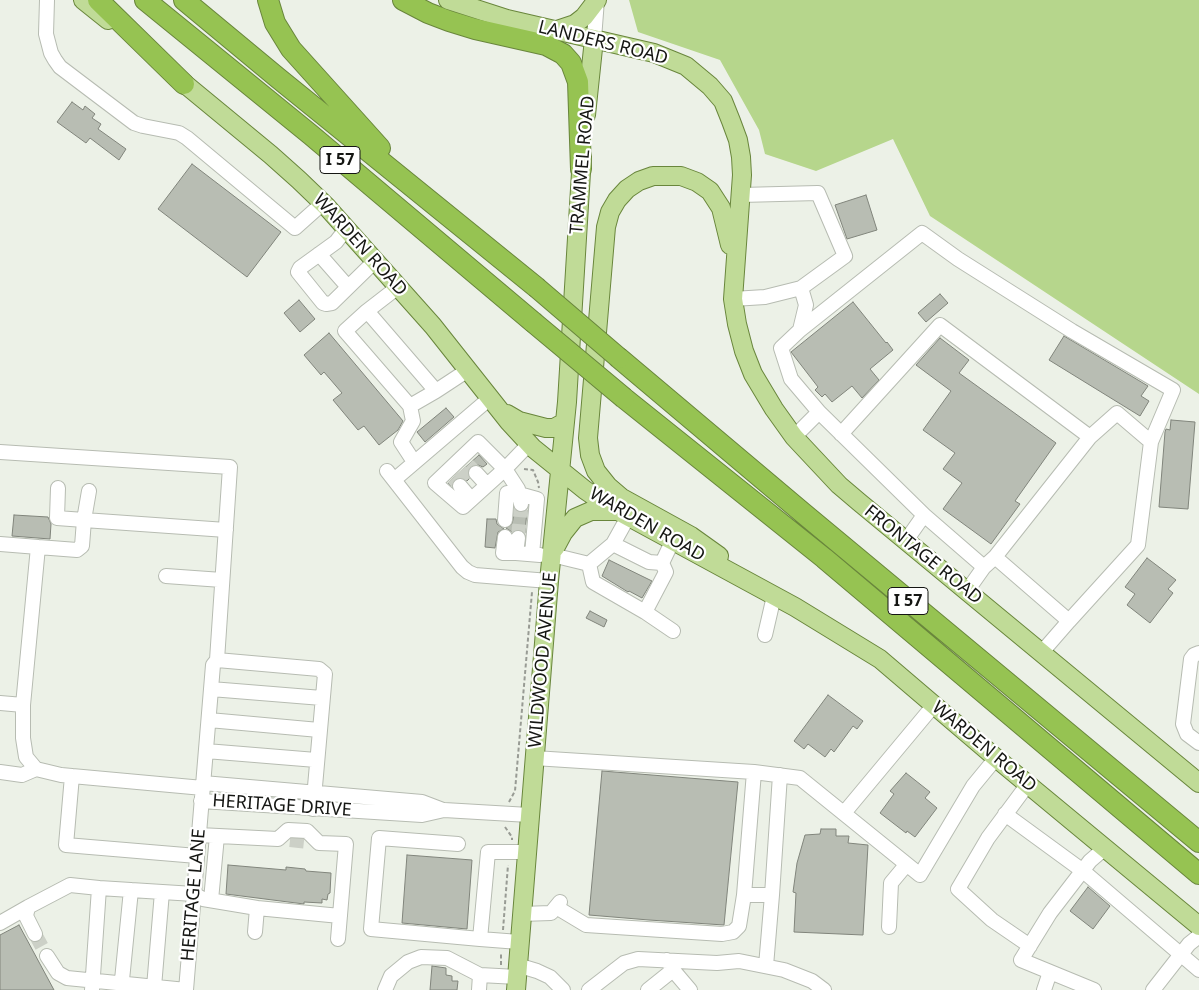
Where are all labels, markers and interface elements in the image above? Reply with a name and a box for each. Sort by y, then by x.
street label: LANDERS ROAD [536,16,670,70]
street label: TRAMMEL ROAD [566,95,600,235]
road number: I 57 [320,146,360,174]
street label: WARDEN ROAD [309,190,411,300]
street label: WARDEN ROAD [585,483,709,567]
street label: FRONTAGE ROAD [860,501,986,609]
street label: WILDWOOD AVENUE [525,571,561,749]
road number: I 57 [888,588,928,614]
street label: WARDEN ROAD [927,697,1041,797]
street label: HERITAGE DRIVE [212,790,352,822]
street label: HERITAGE LANE [177,828,211,962]

